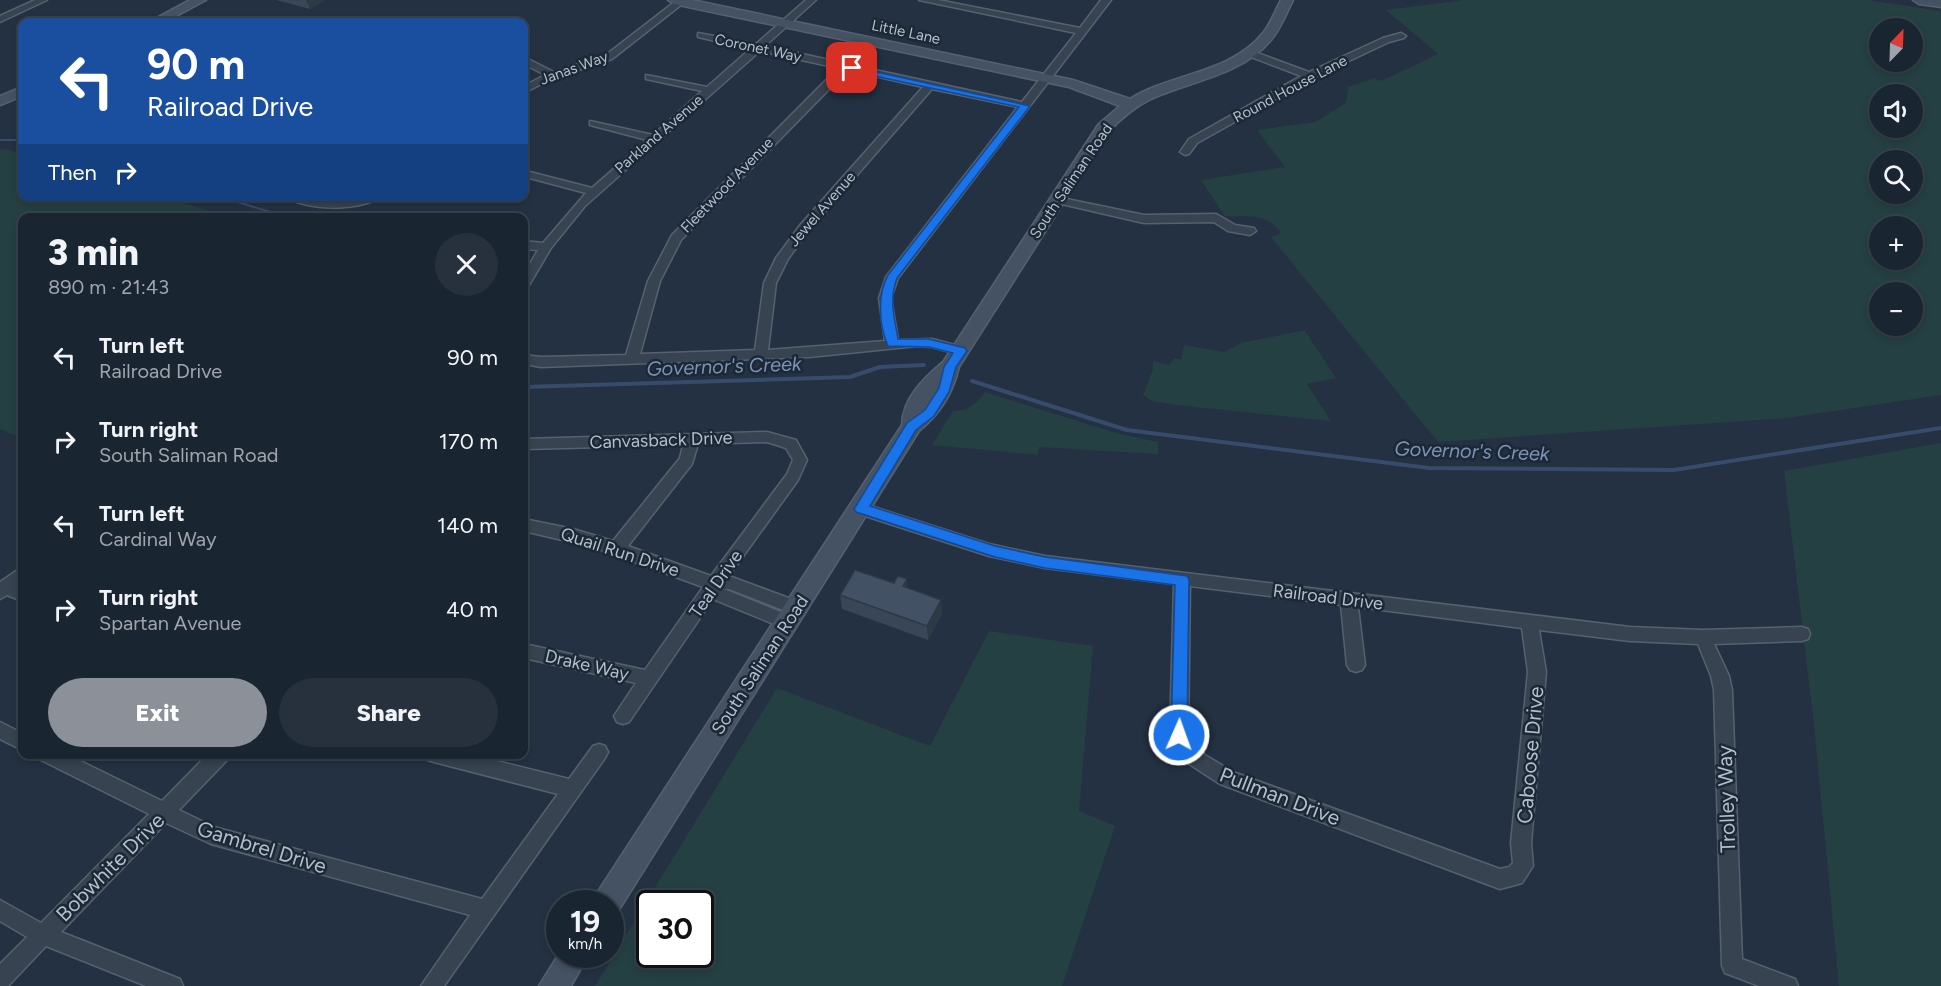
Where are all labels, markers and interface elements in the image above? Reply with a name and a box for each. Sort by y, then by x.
street label: Little Lane [870,16,942,48]
north arrow [1869,18,1923,72]
map controls [1869,18,1923,336]
street label: Coronet Way [713,30,803,66]
text: 90 m [147,39,245,90]
icon: left [48,42,126,120]
pin [826,42,877,93]
street label: Janas Way [537,47,611,89]
icon: arrive [835,51,868,84]
street label: Round House Lane [1230,51,1350,127]
button: sound [1869,84,1923,138]
text: Railroad Drive [147,90,313,123]
street label: Parkland Avenue [611,91,707,177]
street label: South Saliman Road [1026,120,1116,242]
street label: Fleetwood Avenue [677,134,777,236]
button: search [1869,150,1923,204]
icon: right [109,156,142,189]
text: Then [48,159,97,186]
street label: Jewel Avenue [785,168,859,250]
button: + [1869,216,1923,270]
text: 3 min [48,231,139,274]
button: close [435,233,498,296]
text: 890 m · 21:43 [48,275,169,299]
button: − [1869,282,1923,336]
text: Turn left [99,332,185,359]
icon: left [48,341,81,374]
text: 90 m [447,344,498,371]
water label: Governor's Creek [646,351,803,381]
text: Railroad Drive [99,359,222,383]
text: Turn right [99,416,198,443]
icon: right [48,425,81,458]
street label: Canvasback Drive [589,427,733,453]
text: 170 m [439,428,498,455]
water label: Governor's Creek [1394,436,1551,466]
text: South Saliman Road [99,443,279,467]
text: Turn left [99,500,185,527]
icon: left [48,509,81,542]
text: 140 m [437,512,498,539]
street label: Quail Run Drive [558,522,682,582]
text: Cardinal Way [99,527,216,551]
street label: Teal Drive [685,546,747,622]
street label: Railroad Drive [1272,579,1385,615]
text: Turn right [99,584,198,611]
street label: South Saliman Road [707,591,813,739]
icon: right [48,593,81,626]
text: 40 m [446,596,498,623]
text: Spartan Avenue [99,611,242,635]
street label: Drake Way [543,645,632,685]
button: Exit [48,678,267,747]
button: Share [279,678,498,747]
street label: Caboose Drive [1512,685,1548,825]
position arrow [1147,703,1211,767]
street label: Trolley Way [1712,745,1740,853]
street label: Pullman Drive [1216,762,1344,830]
street label: Bobwhite Drive [51,808,169,926]
street label: Gambrel Drive [194,815,330,879]
speed limit sign: 30 [636,890,714,968]
text: 19 [570,903,600,940]
text: km/h [568,935,602,953]

